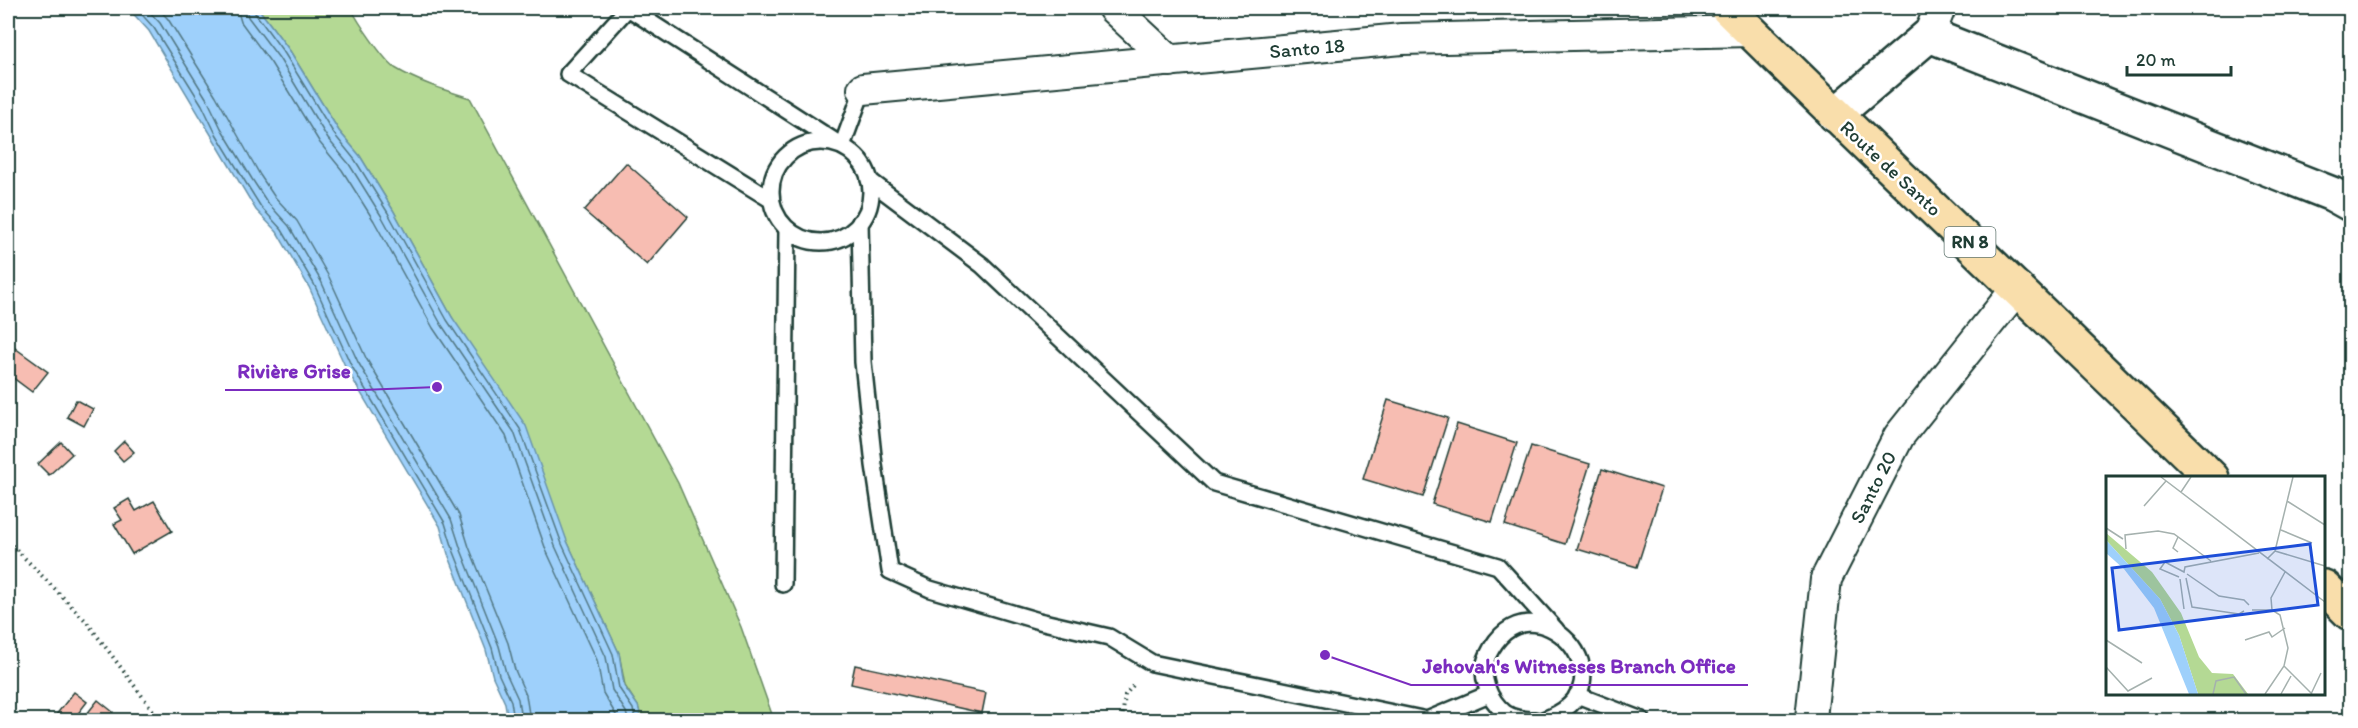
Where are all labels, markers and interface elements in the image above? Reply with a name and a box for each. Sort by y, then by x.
street label: Santo 18 [1268,33,1346,63]
scale bar [2127,39,2230,77]
text: 20 m [2136,49,2176,71]
street label: Route de Santo [1835,115,1947,221]
road number: RN 8 [1944,227,1996,257]
callout: Rivière Grise [225,351,362,390]
text: Rivière Grise [237,358,351,383]
street label: Santo 20 [1845,447,1901,527]
inset map [2106,476,2325,695]
callout: Jehovah's Witnesses Branch Office [1411,646,1748,685]
text: Jehovah's Witnesses Branch Office [1421,653,1736,678]

